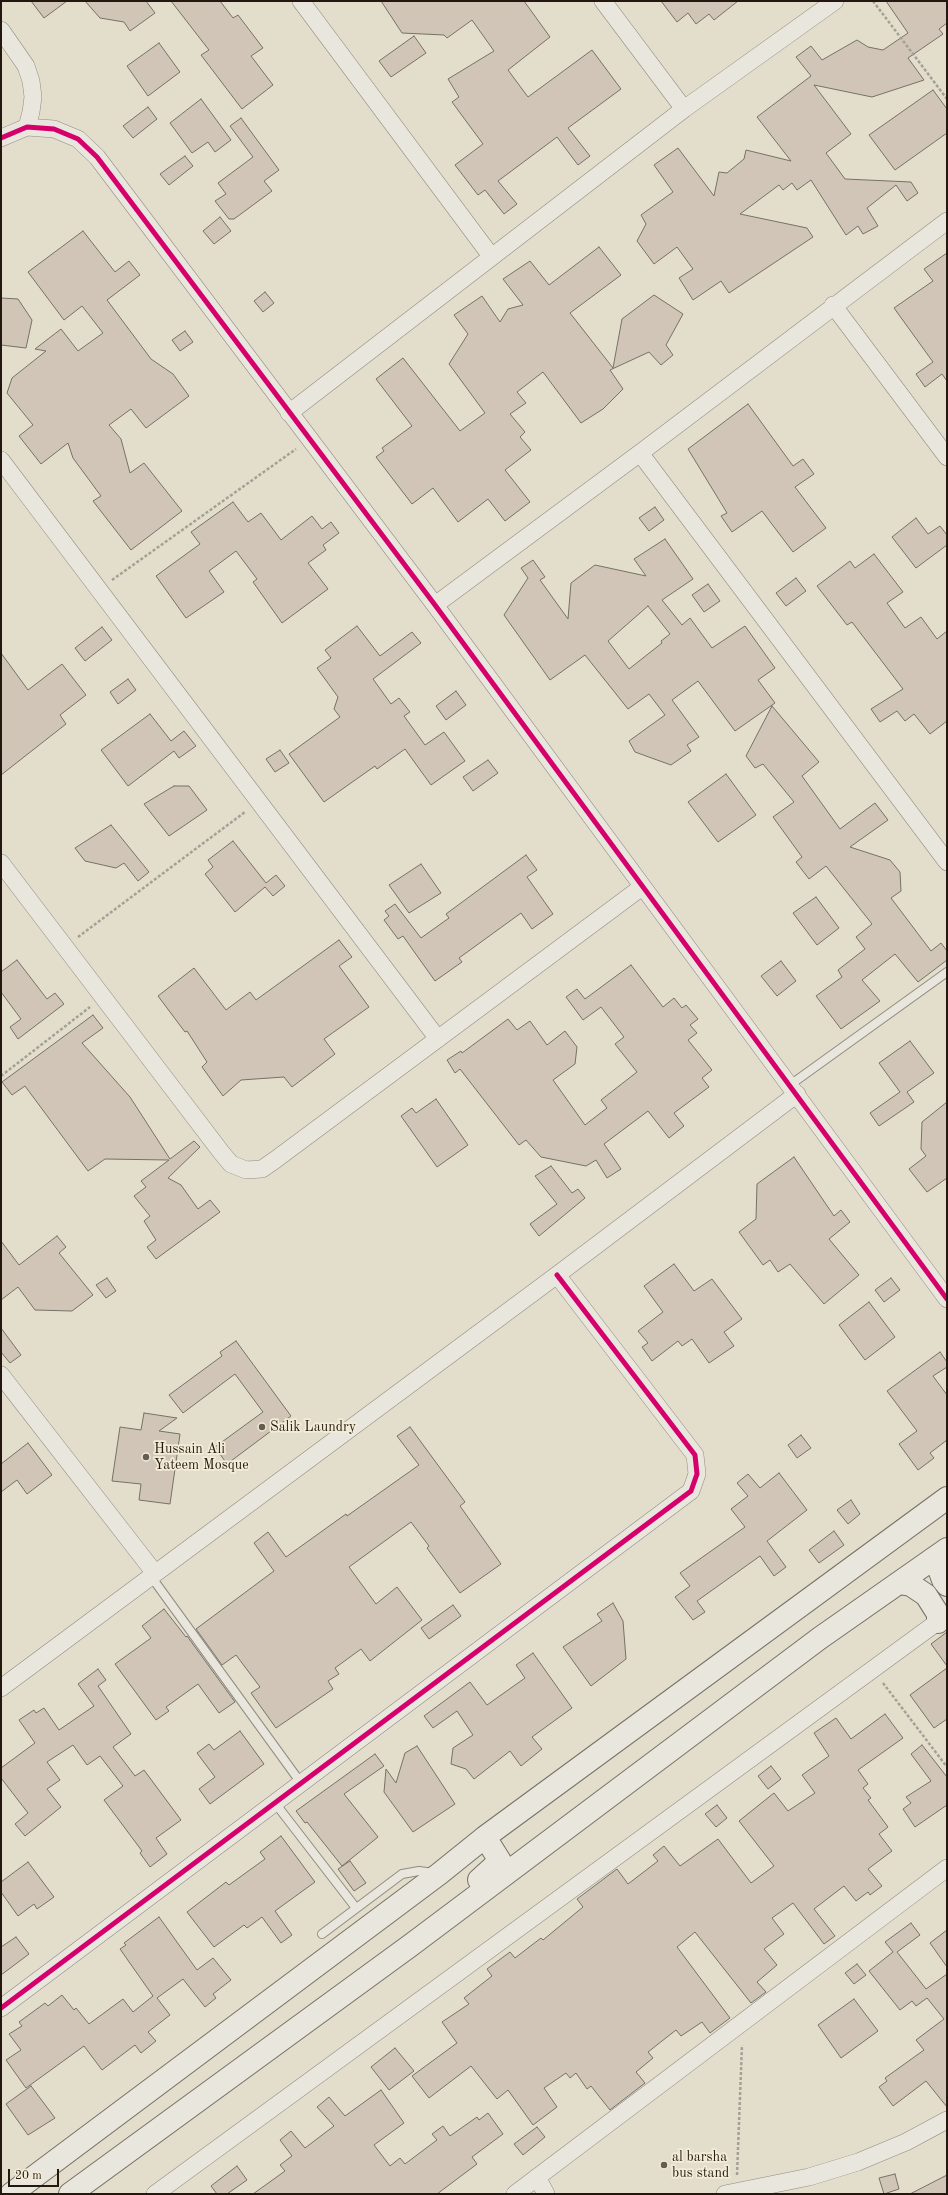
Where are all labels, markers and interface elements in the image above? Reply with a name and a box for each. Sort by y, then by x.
place label: Salik Laundry [270,1419,356,1435]
marker: Salik Laundry [257,1422,267,1432]
place label: Hussain Ali Yateem Mosque [154,1441,249,1474]
marker: Hussain Ali Yateem Mosque [141,1452,151,1462]
place label: al barsha bus stand [672,2149,729,2182]
marker: al barsha bus stand [659,2160,669,2170]
scale bar [10,2161,61,2187]
text: 20 m [15,2170,42,2182]

